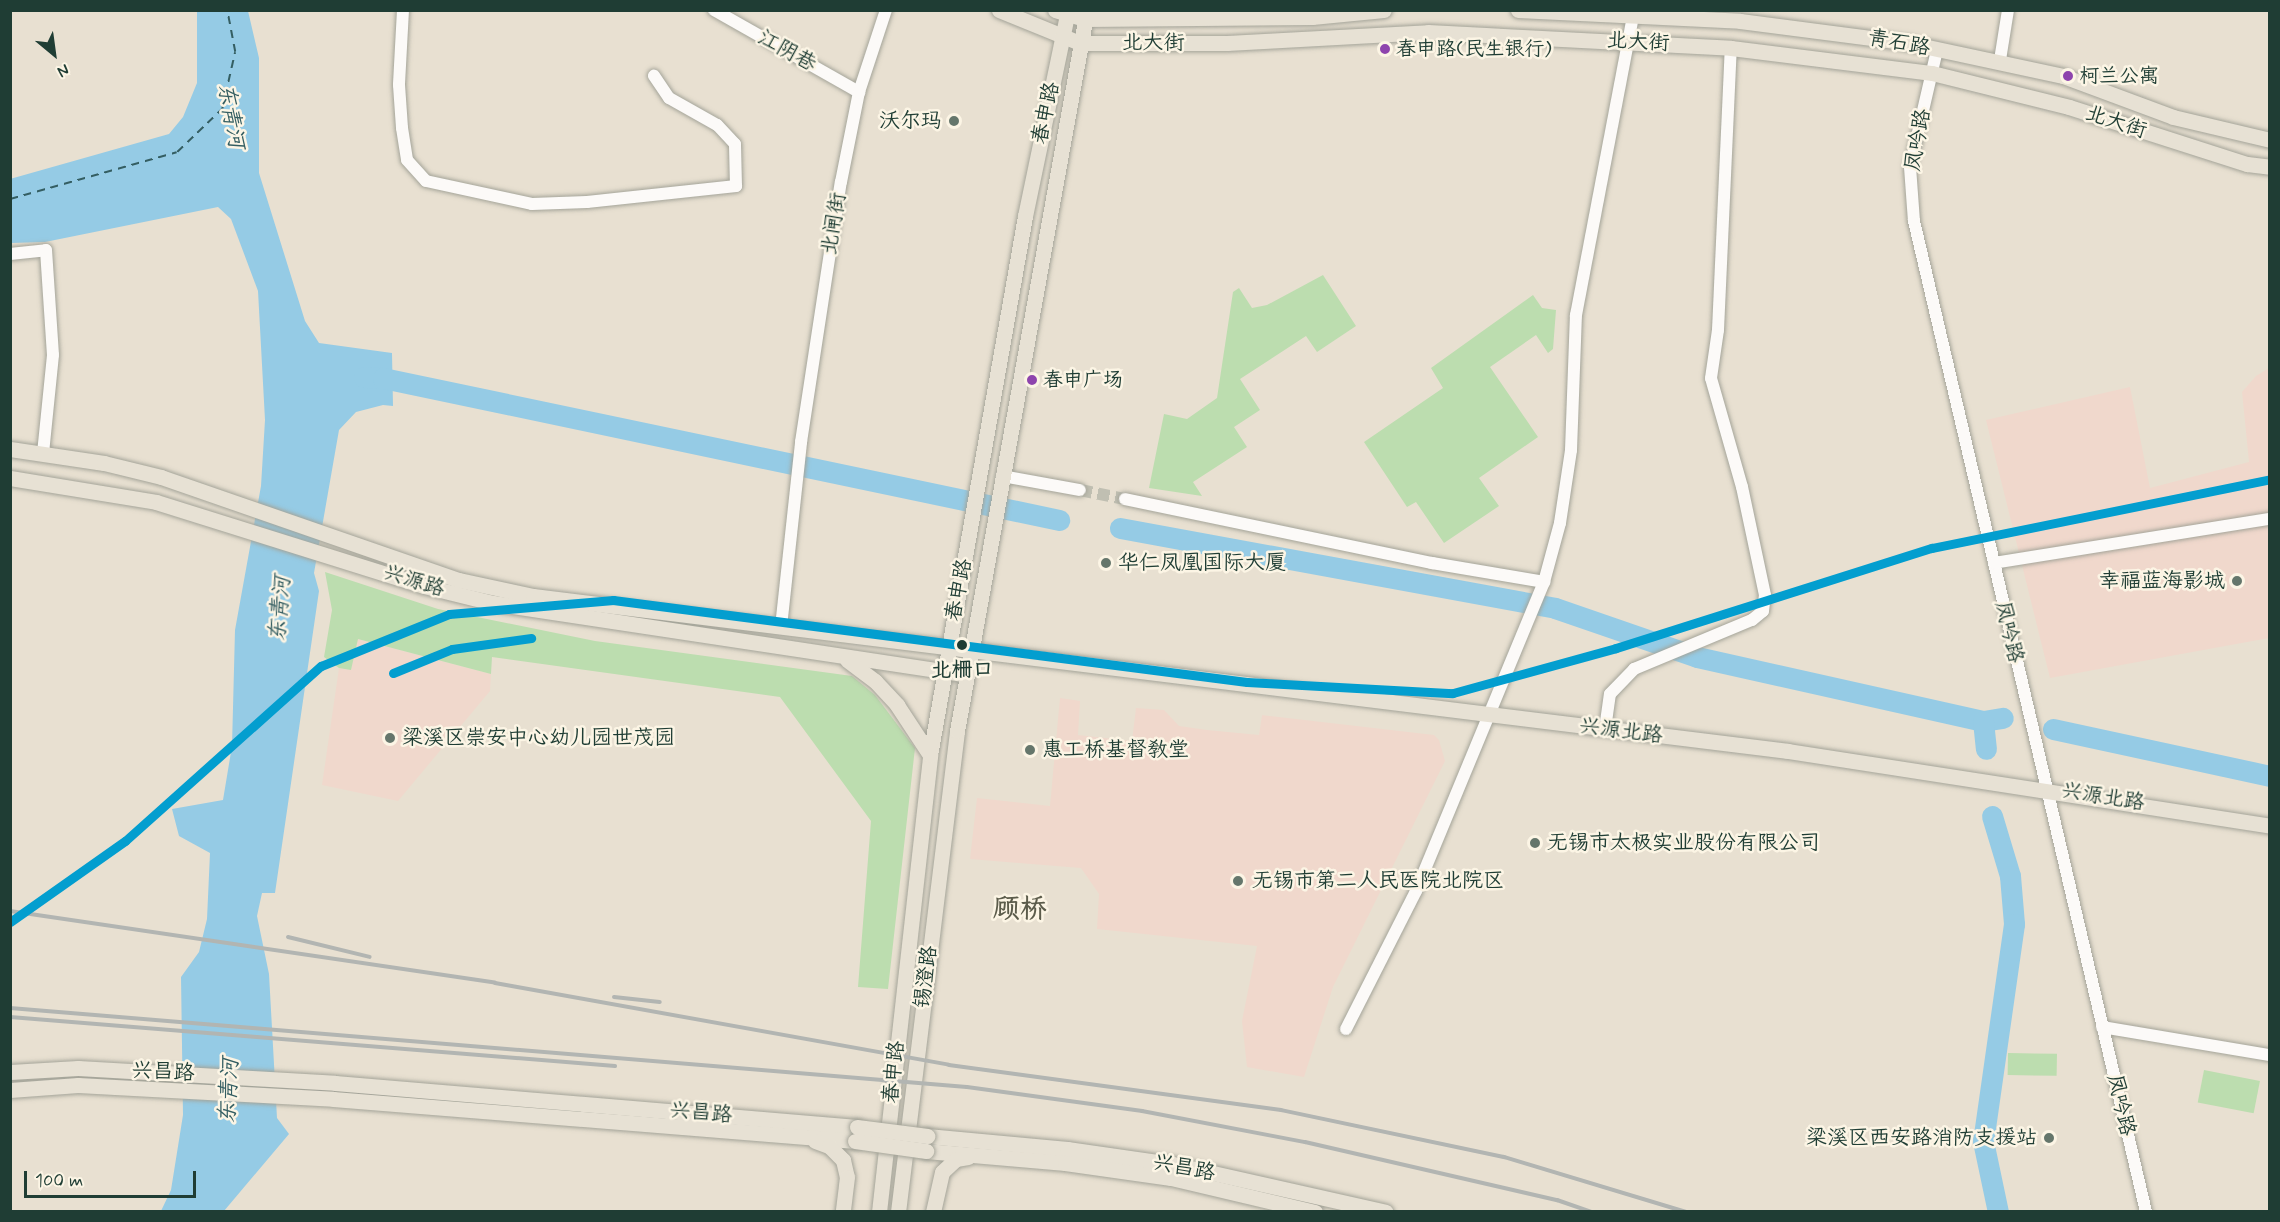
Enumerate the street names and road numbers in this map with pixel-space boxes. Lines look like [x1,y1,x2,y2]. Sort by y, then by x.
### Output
street label: 江阴巷 [753,25,821,77]
street label: 青石路 [1866,25,1932,61]
street label: 北大街 [1606,28,1670,56]
street label: 北大街 [1122,30,1184,56]
street label: 春申路 [1027,80,1065,146]
street label: 北大街 [2082,100,2150,144]
street label: 凤吟路 [1900,107,1936,173]
street label: 北闸街 [817,191,851,257]
street label: 春申路 [941,557,977,623]
street label: 兴源路 [380,560,448,602]
street label: 凤吟路 [1990,598,2028,666]
street label: 兴源北路 [1578,713,1664,749]
street label: 兴源北路 [2060,778,2146,816]
street label: 锡澄路 [910,944,942,1010]
street label: 春申路 [878,1039,910,1105]
street label: 兴昌路 [131,1058,195,1086]
street label: 凤吟路 [2102,1071,2140,1139]
street label: 兴昌路 [669,1098,733,1128]
street label: 兴昌路 [1151,1150,1217,1186]

